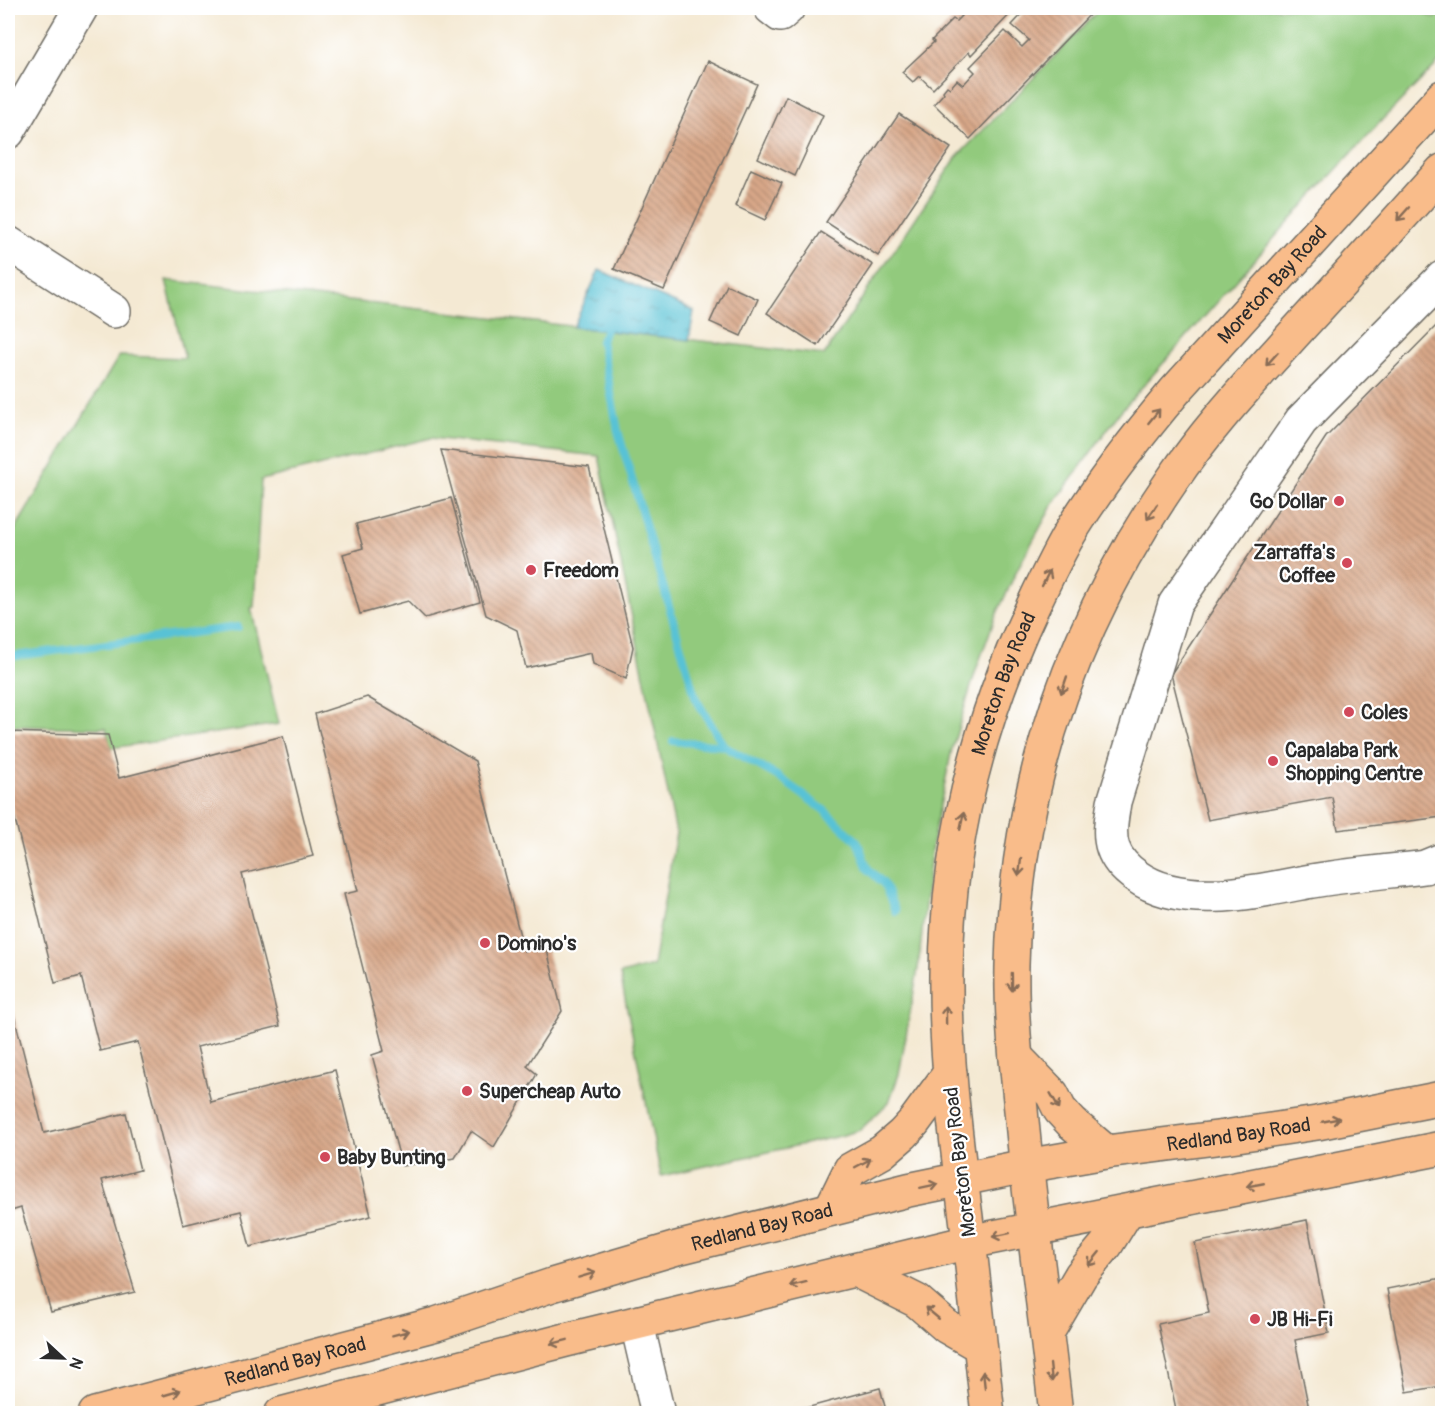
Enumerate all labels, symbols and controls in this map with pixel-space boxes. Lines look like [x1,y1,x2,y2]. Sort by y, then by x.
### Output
one-way arrow [1396,207,1410,222]
street label: Moreton Bay Road [1212,220,1332,349]
one-way arrow [1265,351,1279,366]
one-way arrow [1147,409,1161,424]
place label: Go Dollar [1249,489,1328,514]
marker: Go Dollar [1332,494,1346,508]
one-way arrow [1145,503,1157,520]
place label: Zarraffa's Coffee [1253,540,1336,588]
marker: Zarraffa's Coffee [1340,556,1354,570]
place label: Freedom [543,558,619,583]
marker: Freedom [524,563,538,577]
one-way arrow [1041,569,1053,587]
street label: Moreton Bay Road [965,608,1041,758]
one-way arrow [1058,676,1069,694]
place label: Coles [1361,700,1408,725]
marker: Coles [1342,705,1356,719]
place label: Capalaba Park Shopping Centre [1285,738,1424,786]
marker: Capalaba Park Shopping Centre [1266,754,1280,768]
one-way arrow [957,811,968,831]
one-way arrow [1014,857,1025,877]
place label: Domino's [497,931,576,956]
marker: Domino's [478,936,492,950]
one-way arrow [1007,971,1018,991]
one-way arrow [941,1005,952,1025]
place label: Supercheap Auto [479,1079,621,1104]
marker: Supercheap Auto [460,1084,474,1098]
street label: Moreton Bay Road [938,1086,982,1238]
one-way arrow [1049,1092,1061,1109]
street label: Redland Bay Road [1165,1112,1312,1157]
one-way arrow [1320,1114,1340,1125]
place label: Baby Bunting [337,1145,446,1170]
marker: Baby Bunting [318,1150,332,1164]
one-way arrow [854,1157,872,1168]
one-way arrow [918,1180,938,1191]
one-way arrow [1246,1180,1265,1191]
street label: Redland Bay Road [688,1197,835,1256]
one-way arrow [992,1230,1011,1241]
one-way arrow [1087,1251,1101,1266]
one-way arrow [577,1269,596,1280]
one-way arrow [789,1278,808,1290]
one-way arrow [925,1306,940,1320]
place label: JB Hi-Fi [1267,1307,1333,1332]
marker: JB Hi-Fi [1248,1312,1262,1326]
one-way arrow [391,1326,410,1338]
north arrow [33,1328,93,1388]
street label: Redland Bay Road [222,1331,369,1392]
one-way arrow [550,1336,569,1348]
text: N [65,1354,87,1372]
one-way arrow [1046,1363,1057,1382]
one-way arrow [978,1370,989,1390]
one-way arrow [162,1387,181,1398]

